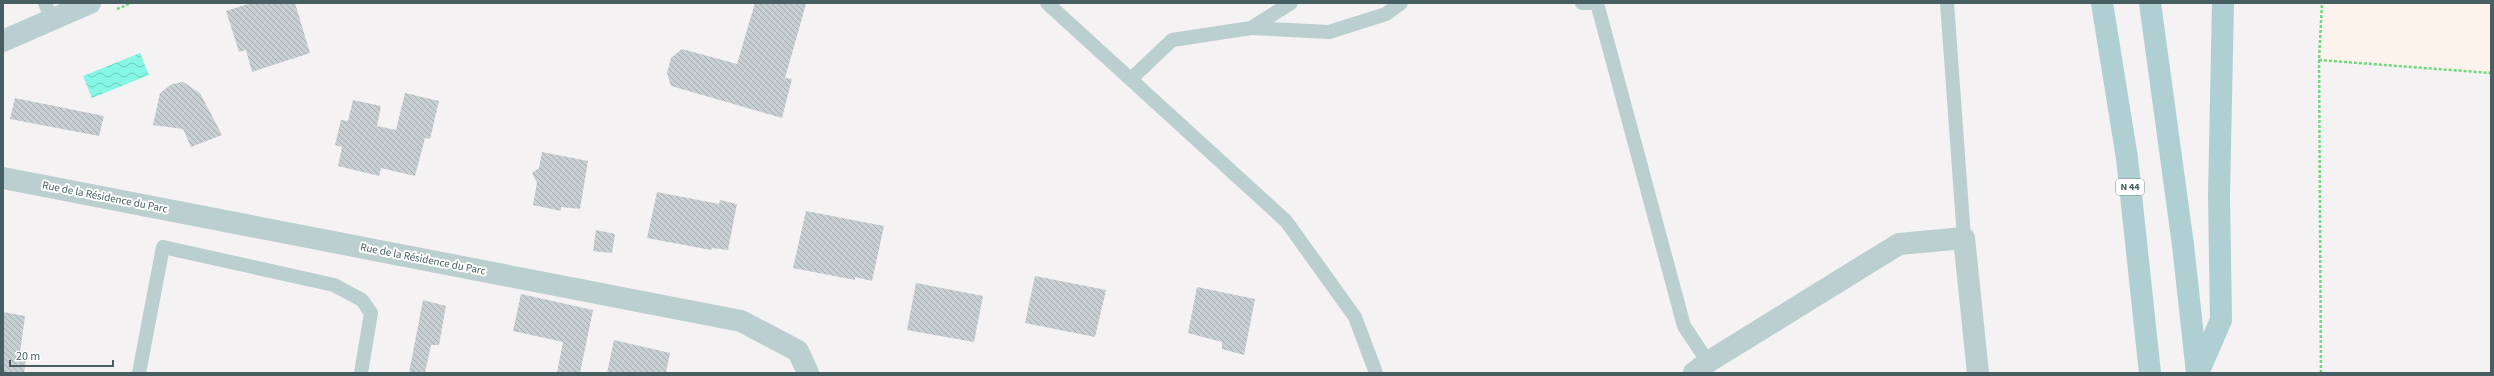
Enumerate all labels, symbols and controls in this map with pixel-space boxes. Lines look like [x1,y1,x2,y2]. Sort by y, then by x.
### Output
street label: Rue de la Résidence du Parc [41,177,169,217]
road number: N 44 [2116,179,2144,195]
street label: Rue de la Résidence du Parc [359,239,487,279]
scale bar [10,342,113,368]
text: 20 m [16,348,40,365]

